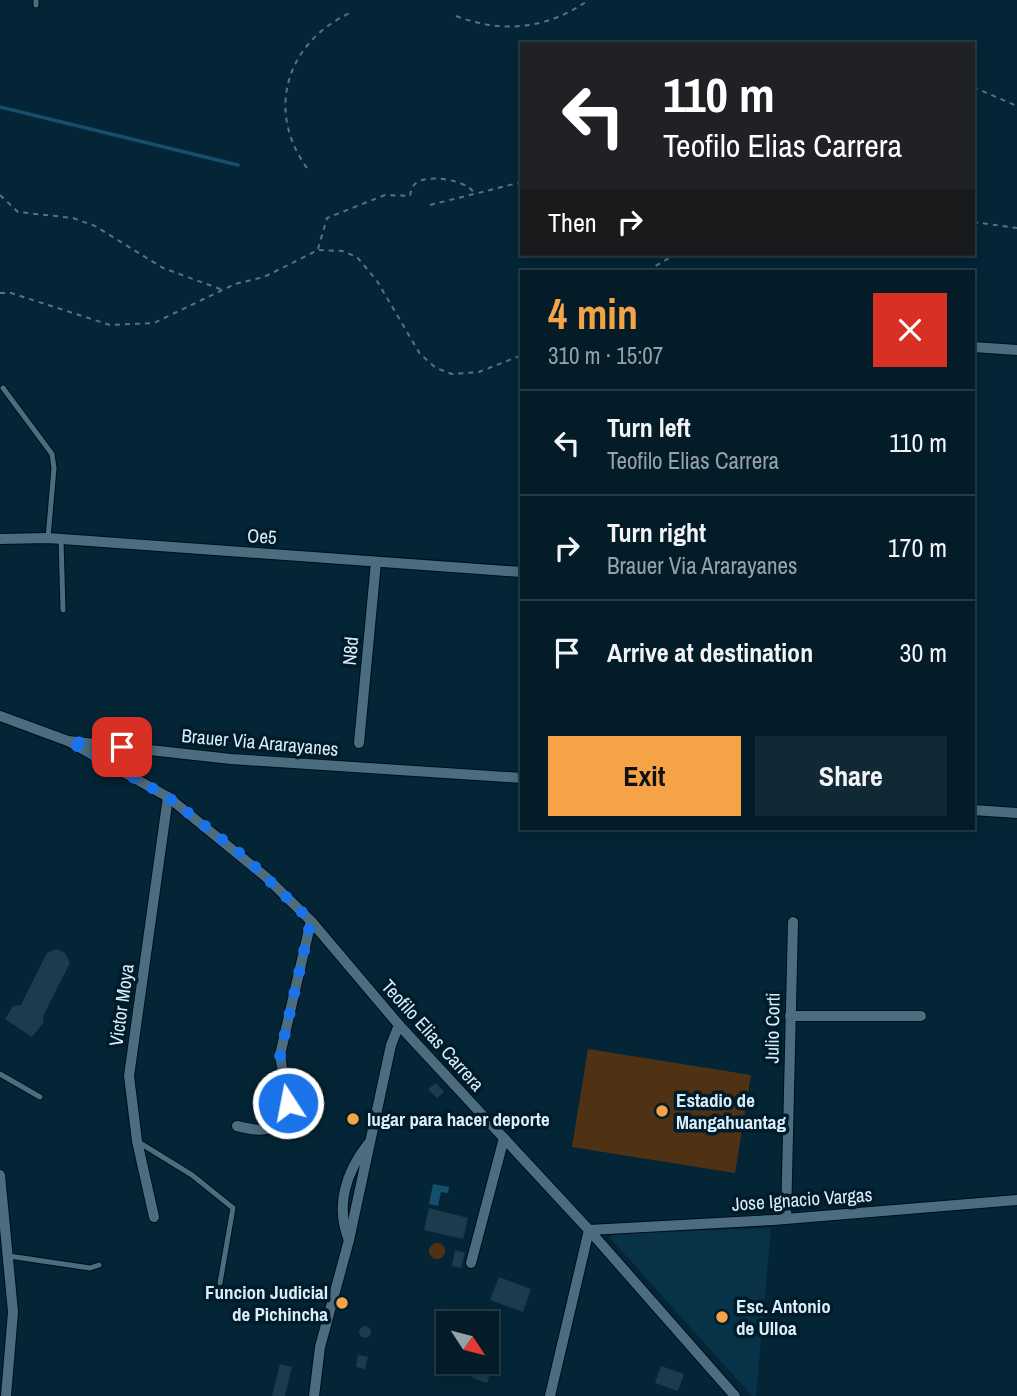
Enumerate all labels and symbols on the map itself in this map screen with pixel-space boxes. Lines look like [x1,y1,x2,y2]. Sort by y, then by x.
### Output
street label: Oe5 [246,522,278,550]
street label: N8d [336,636,364,666]
pin [92,717,152,777]
street label: Brauer Via Ararayanes [180,722,340,762]
street label: Victor Moya [102,962,140,1048]
street label: Teofilo Elias Carrera [376,974,490,1097]
street label: Julio Corti [758,992,786,1064]
position arrow [251,1066,325,1140]
place label: Estadio de Mangahuantag [676,1087,786,1135]
marker: Estadio de Mangahuantag [654,1103,670,1119]
place label: lugar para hacer deporte [367,1106,550,1132]
marker: lugar para hacer deporte [345,1111,361,1127]
street label: Jose Ignacio Vargas [731,1181,873,1217]
place label: Funcion Judicial de Pichincha [205,1279,328,1327]
place label: Esc. Antonio de Ulloa [736,1293,831,1341]
marker: Funcion Judicial de Pichincha [334,1295,350,1311]
marker: Esc. Antonio de Ulloa [714,1309,730,1325]
north arrow [436,1311,499,1374]

